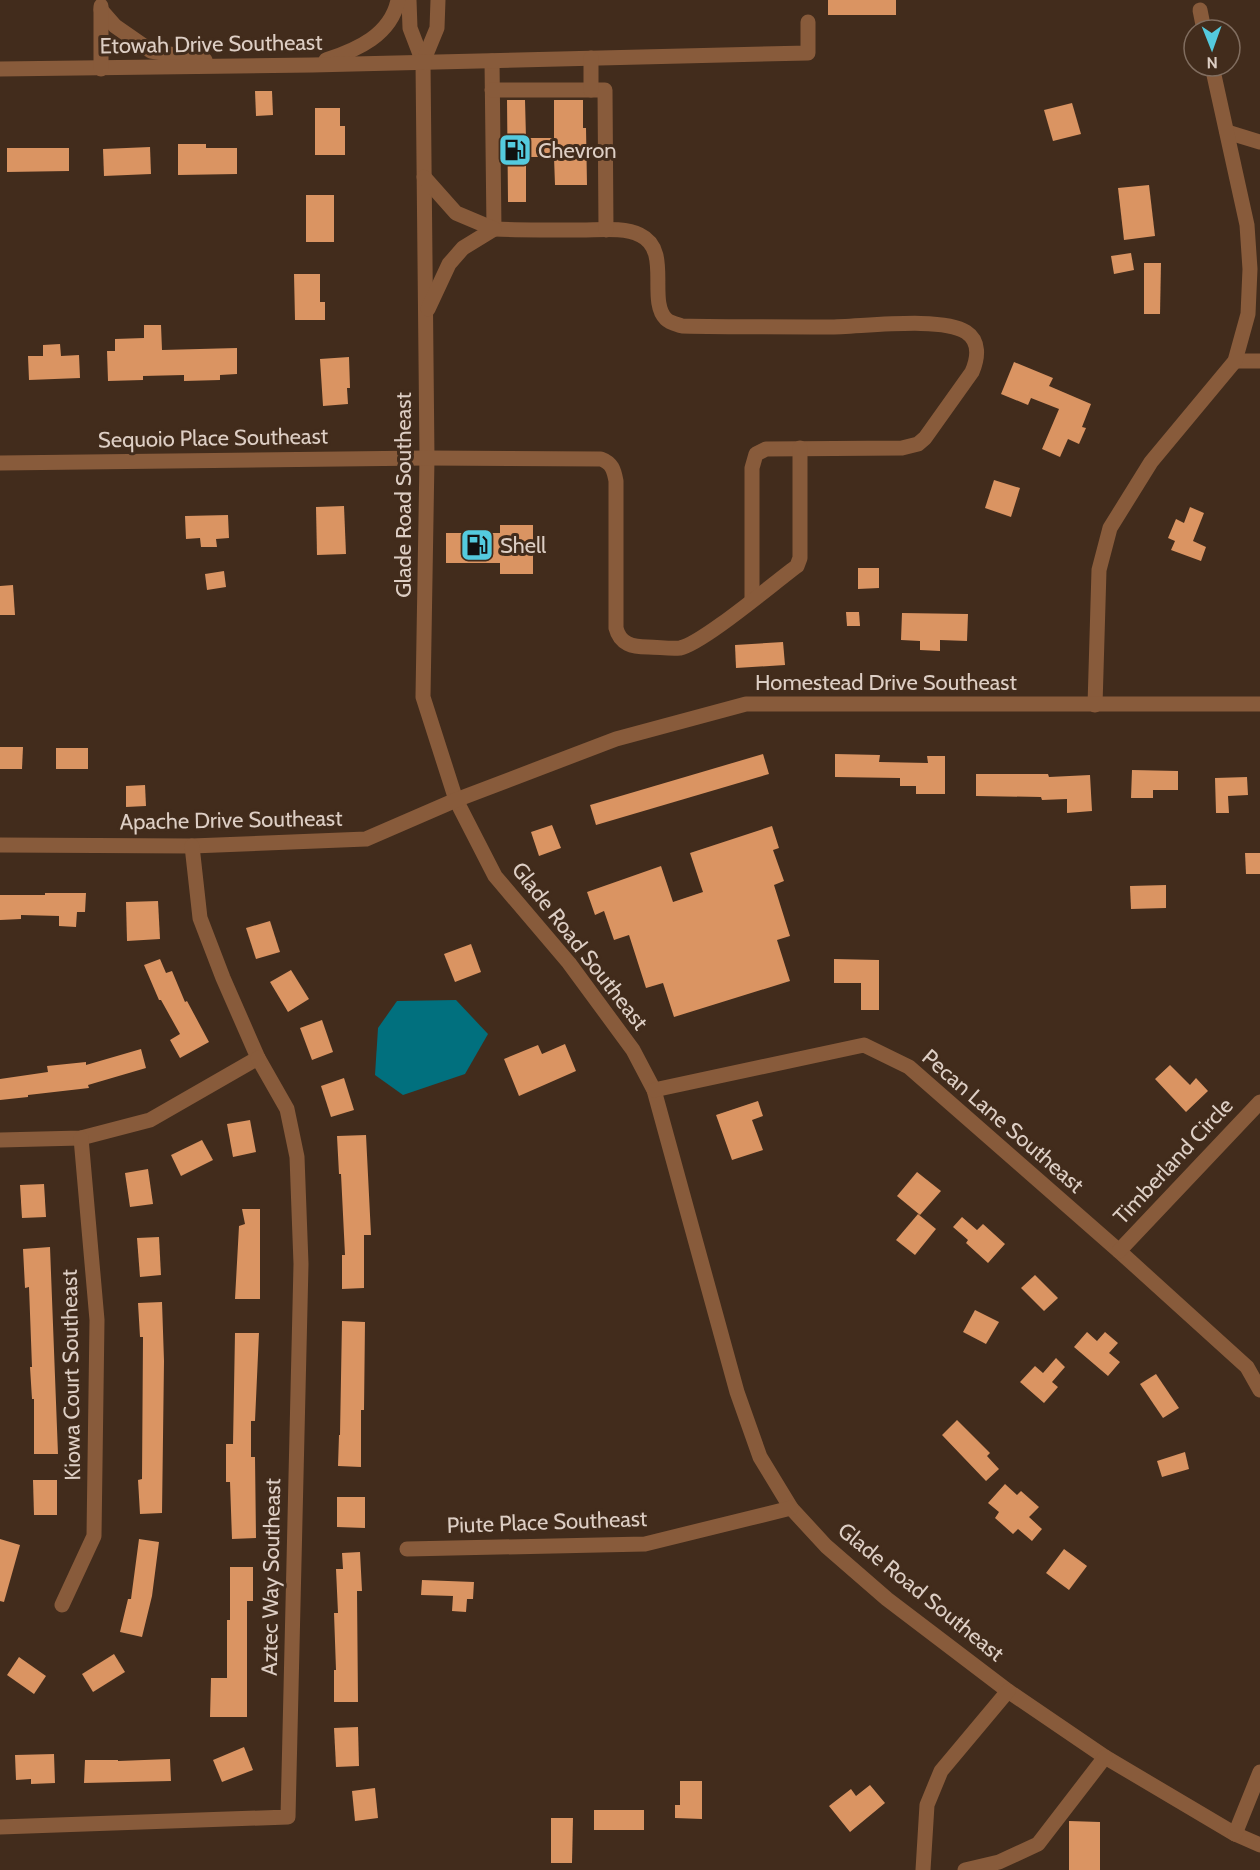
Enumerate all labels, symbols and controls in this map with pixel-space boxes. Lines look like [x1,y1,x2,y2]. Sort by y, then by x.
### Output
north arrow [1182,18,1242,78]
street label: Etowah Drive Southeast [99,29,323,59]
text: N [1206,53,1218,72]
fuel station icon: Chevron [497,132,533,168]
place label: Chevron [538,137,617,164]
street label: Glade Road Southeast [390,392,417,598]
street label: Sequoio Place Southeast [98,422,329,454]
fuel station icon: Shell [459,527,495,563]
place label: Shell [500,532,547,559]
street label: Homestead Drive Southeast [755,669,1017,696]
street label: Apache Drive Southeast [119,805,343,835]
street label: Glade Road Southeast [506,857,654,1036]
street label: Pecan Lane Southeast [917,1043,1090,1199]
street label: Timberland Circle [1108,1092,1238,1230]
street label: Kiowa Court Southeast [56,1269,86,1481]
street label: Aztec Way Southeast [256,1477,286,1676]
street label: Piute Place Southeast [446,1505,648,1539]
street label: Glade Road Southeast [833,1517,1010,1668]

